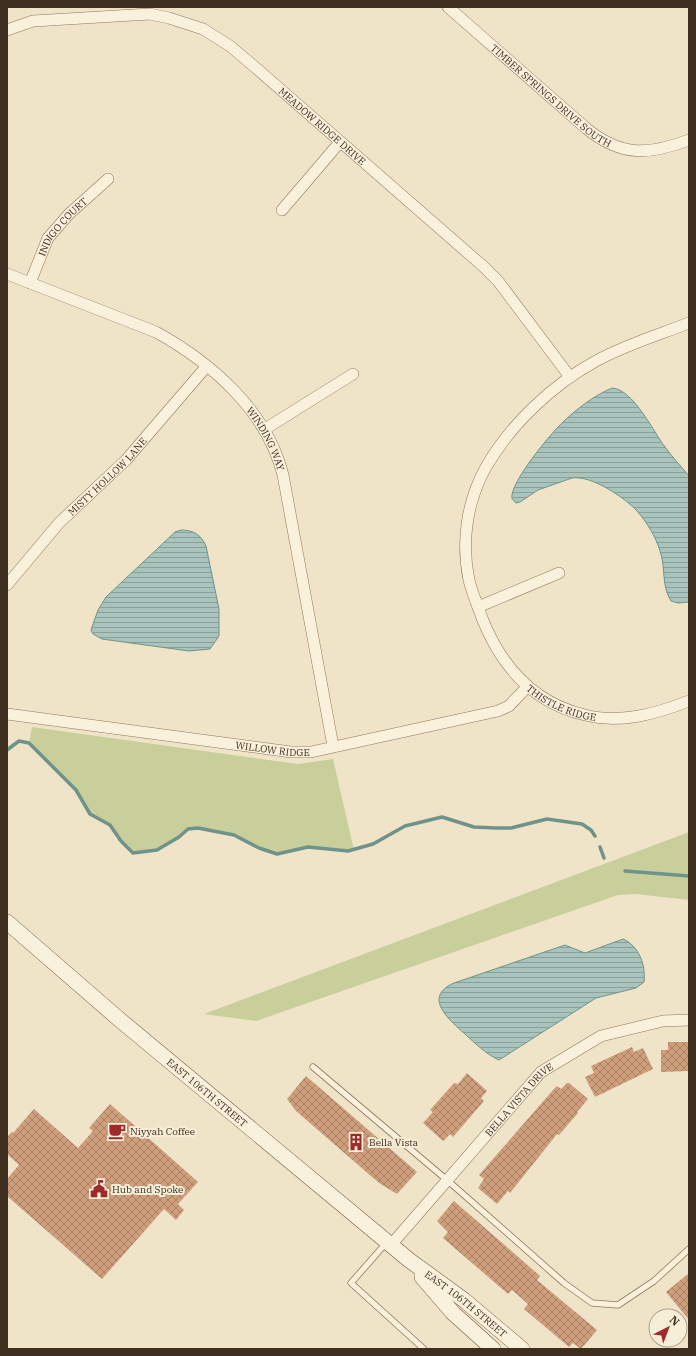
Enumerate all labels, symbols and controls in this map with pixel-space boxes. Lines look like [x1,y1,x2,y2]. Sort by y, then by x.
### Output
street label: TIMBER SPRINGS DRIVE SOUTH [488,41,614,150]
street label: MEADOW RIDGE DRIVE [276,85,369,168]
street label: INDIGO COURT [35,195,90,258]
street label: WINDING WAY [243,404,288,473]
street label: MISTY HOLLOW LANE [65,435,150,519]
street label: THISTLE RIDGE [523,682,597,724]
street label: WILLOW RIDGE [235,739,310,759]
street label: EAST 106TH STREET [164,1056,250,1130]
street label: BELLA VISTA DRIVE [482,1060,556,1139]
cafe icon: Niyyah Coffee [107,1121,127,1141]
place label: Niyyah Coffee [130,1125,195,1138]
building icon: Bella Vista [346,1132,366,1152]
place label: Bella Vista [369,1136,419,1149]
public building icon: Hub and Spoke [89,1179,109,1199]
place label: Hub and Spoke [112,1183,183,1196]
street label: EAST 106TH STREET [422,1268,510,1341]
north arrow [648,1308,688,1348]
text: N [667,1312,683,1329]

